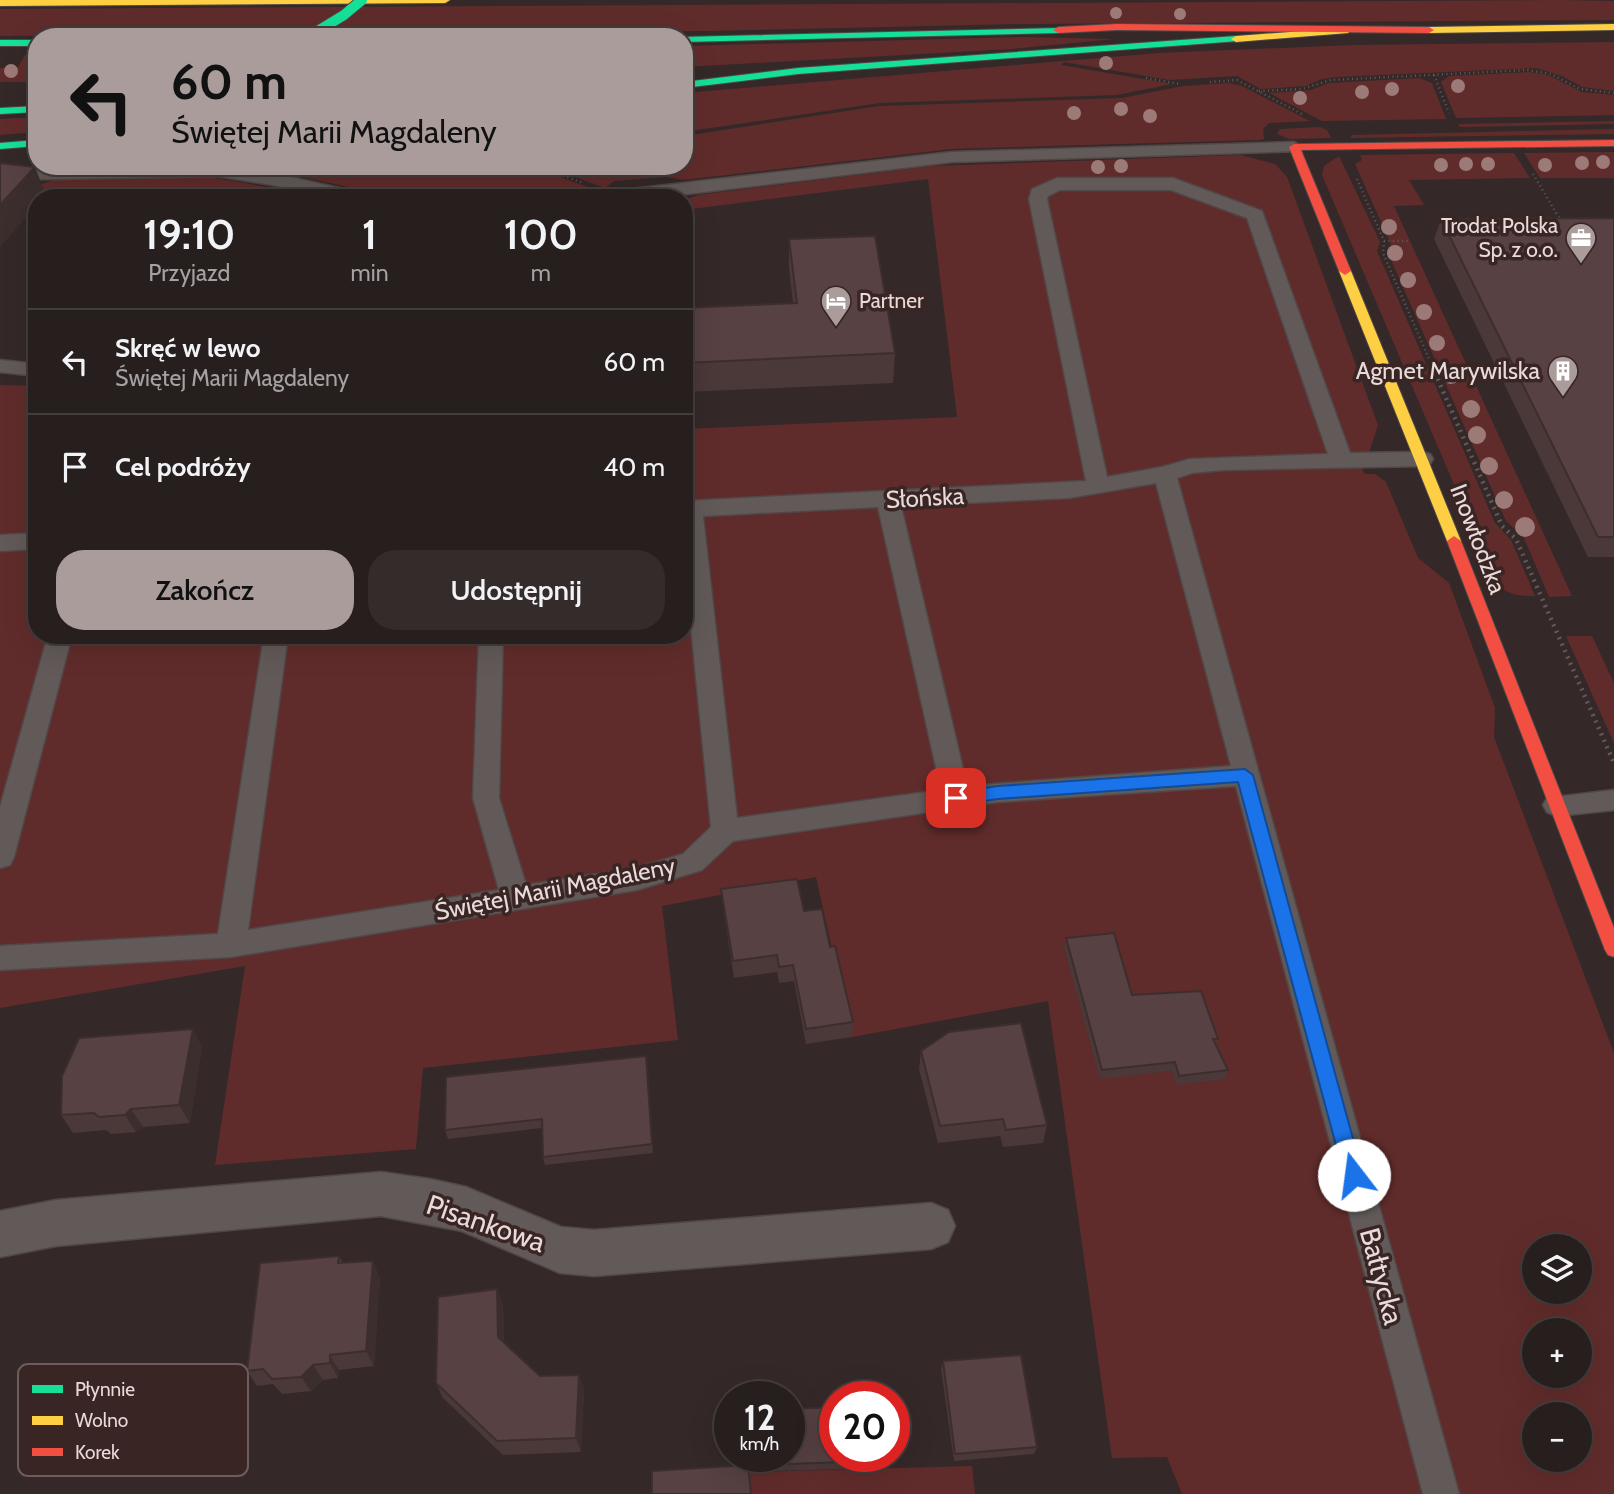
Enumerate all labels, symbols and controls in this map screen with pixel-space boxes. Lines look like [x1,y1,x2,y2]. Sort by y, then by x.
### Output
text: 60 m [171,52,287,111]
icon: left [56,56,147,147]
text: Świętej Marii Magdaleny [171,112,497,151]
text: 19:10 [143,208,235,260]
text: 1 [362,208,377,260]
text: 100 [504,208,578,260]
place label: Trodat Polska Sp. z o.o. [1441,213,1558,262]
office icon: Trodat Polska Sp. z o.o. [1564,221,1598,265]
text: Przyjazd [148,259,230,287]
text: min [351,259,389,287]
text: m [531,259,551,287]
hotel icon: Partner [819,284,853,328]
place label: Partner [859,288,924,313]
text: Skręć w lewo [115,332,261,364]
icon: left [56,343,94,381]
text: 60 m [603,346,665,378]
building icon: Agmet Marywilska [1546,354,1580,398]
place label: Agmet Marywilska [1356,356,1540,385]
text: Świętej Marii Magdaleny [115,364,349,392]
icon: arrive [56,448,94,486]
text: Cel podróży [115,451,251,483]
text: 40 m [603,451,665,483]
street label: Inowłodzka [1444,480,1513,598]
street label: Słońska [885,481,965,514]
button: Zakończ [56,550,354,630]
button: Udostępnij [368,550,665,630]
pin [926,768,986,828]
icon: arrive [937,779,975,817]
street label: Świętej Marii Magdaleny [432,851,678,926]
position arrow [1317,1138,1391,1212]
street label: Pisankowa [422,1187,550,1259]
street label: Bałtycka [1353,1224,1411,1329]
map controls [1522,1234,1592,1472]
button: layers [1522,1234,1592,1304]
button: + [1522,1318,1592,1388]
legend [18,1364,248,1476]
text: Płynnie [75,1378,135,1401]
speed limit sign: 20 [819,1381,910,1472]
text: 12 [744,1396,775,1439]
button: − [1522,1402,1592,1472]
text: Wolno [75,1409,128,1432]
text: km/h [740,1433,779,1455]
text: Korek [75,1441,120,1464]

